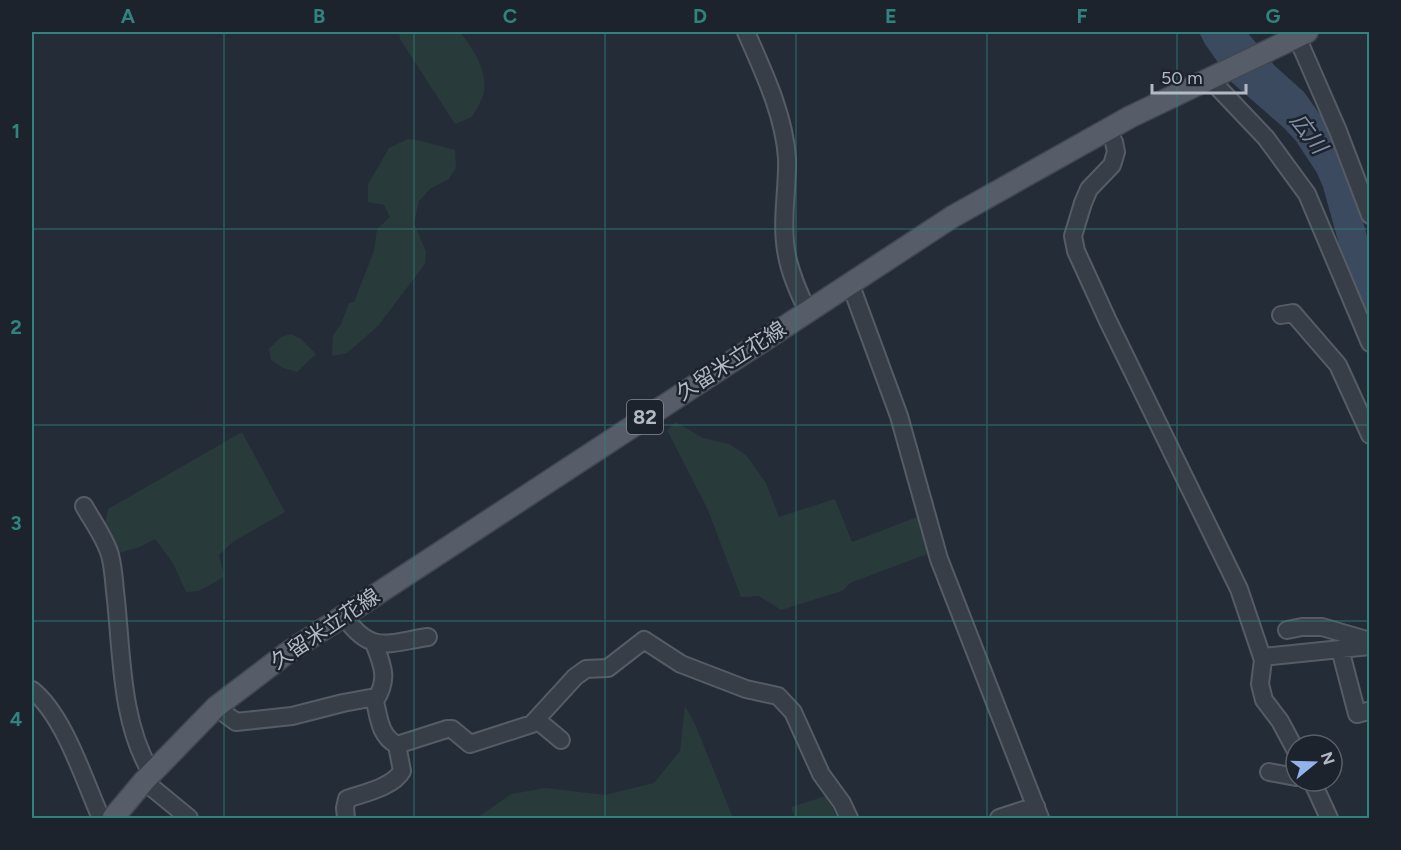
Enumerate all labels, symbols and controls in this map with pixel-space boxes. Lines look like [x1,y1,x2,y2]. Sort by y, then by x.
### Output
text: A [121,4,136,28]
text: B [313,4,325,28]
text: C [503,4,517,28]
text: D [693,4,707,28]
text: E [885,4,897,28]
text: F [1076,4,1088,28]
text: G [1266,4,1281,28]
scale bar [1152,57,1246,95]
text: 50 m [1161,67,1203,89]
water label: 広川 [1285,108,1334,161]
text: 1 [12,119,20,143]
text: 2 [10,315,22,339]
street label: 久留米立花線 [671,316,790,405]
road number: 82 [627,400,663,434]
text: 3 [10,511,22,535]
street label: 久留米立花線 [266,583,384,674]
text: 4 [10,707,23,731]
north arrow [1284,733,1344,793]
text: N [1317,749,1339,767]

